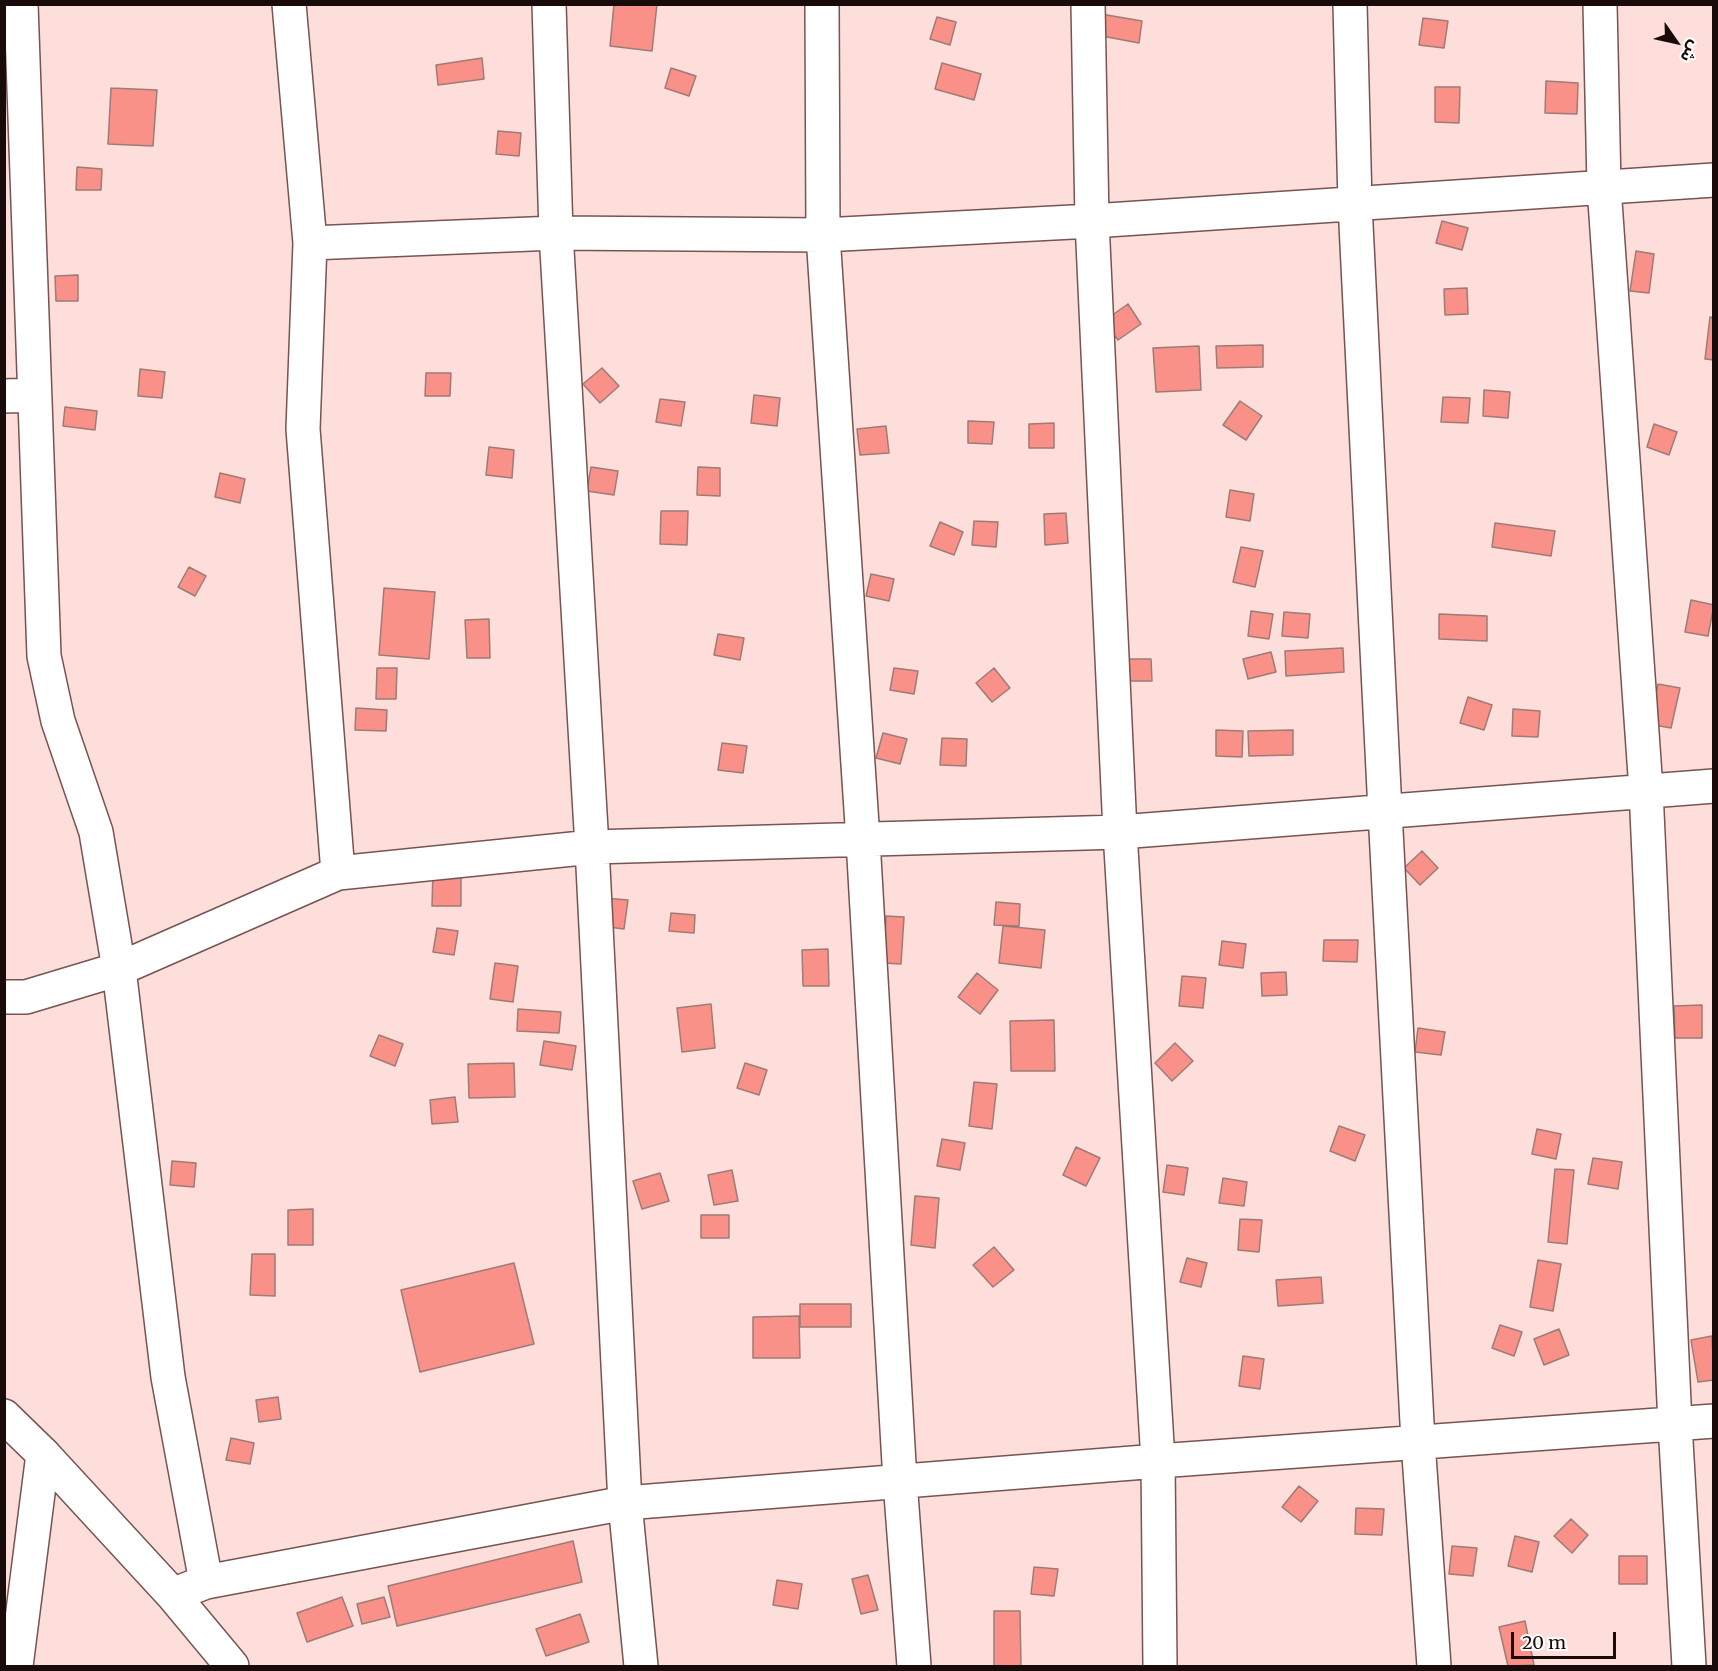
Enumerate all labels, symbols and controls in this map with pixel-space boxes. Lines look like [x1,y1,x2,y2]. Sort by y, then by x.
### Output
north arrow [1646,12,1706,72]
text: ش [1677,37,1705,67]
scale bar [1514,1620,1619,1658]
text: 20 m [1522,1631,1566,1654]

